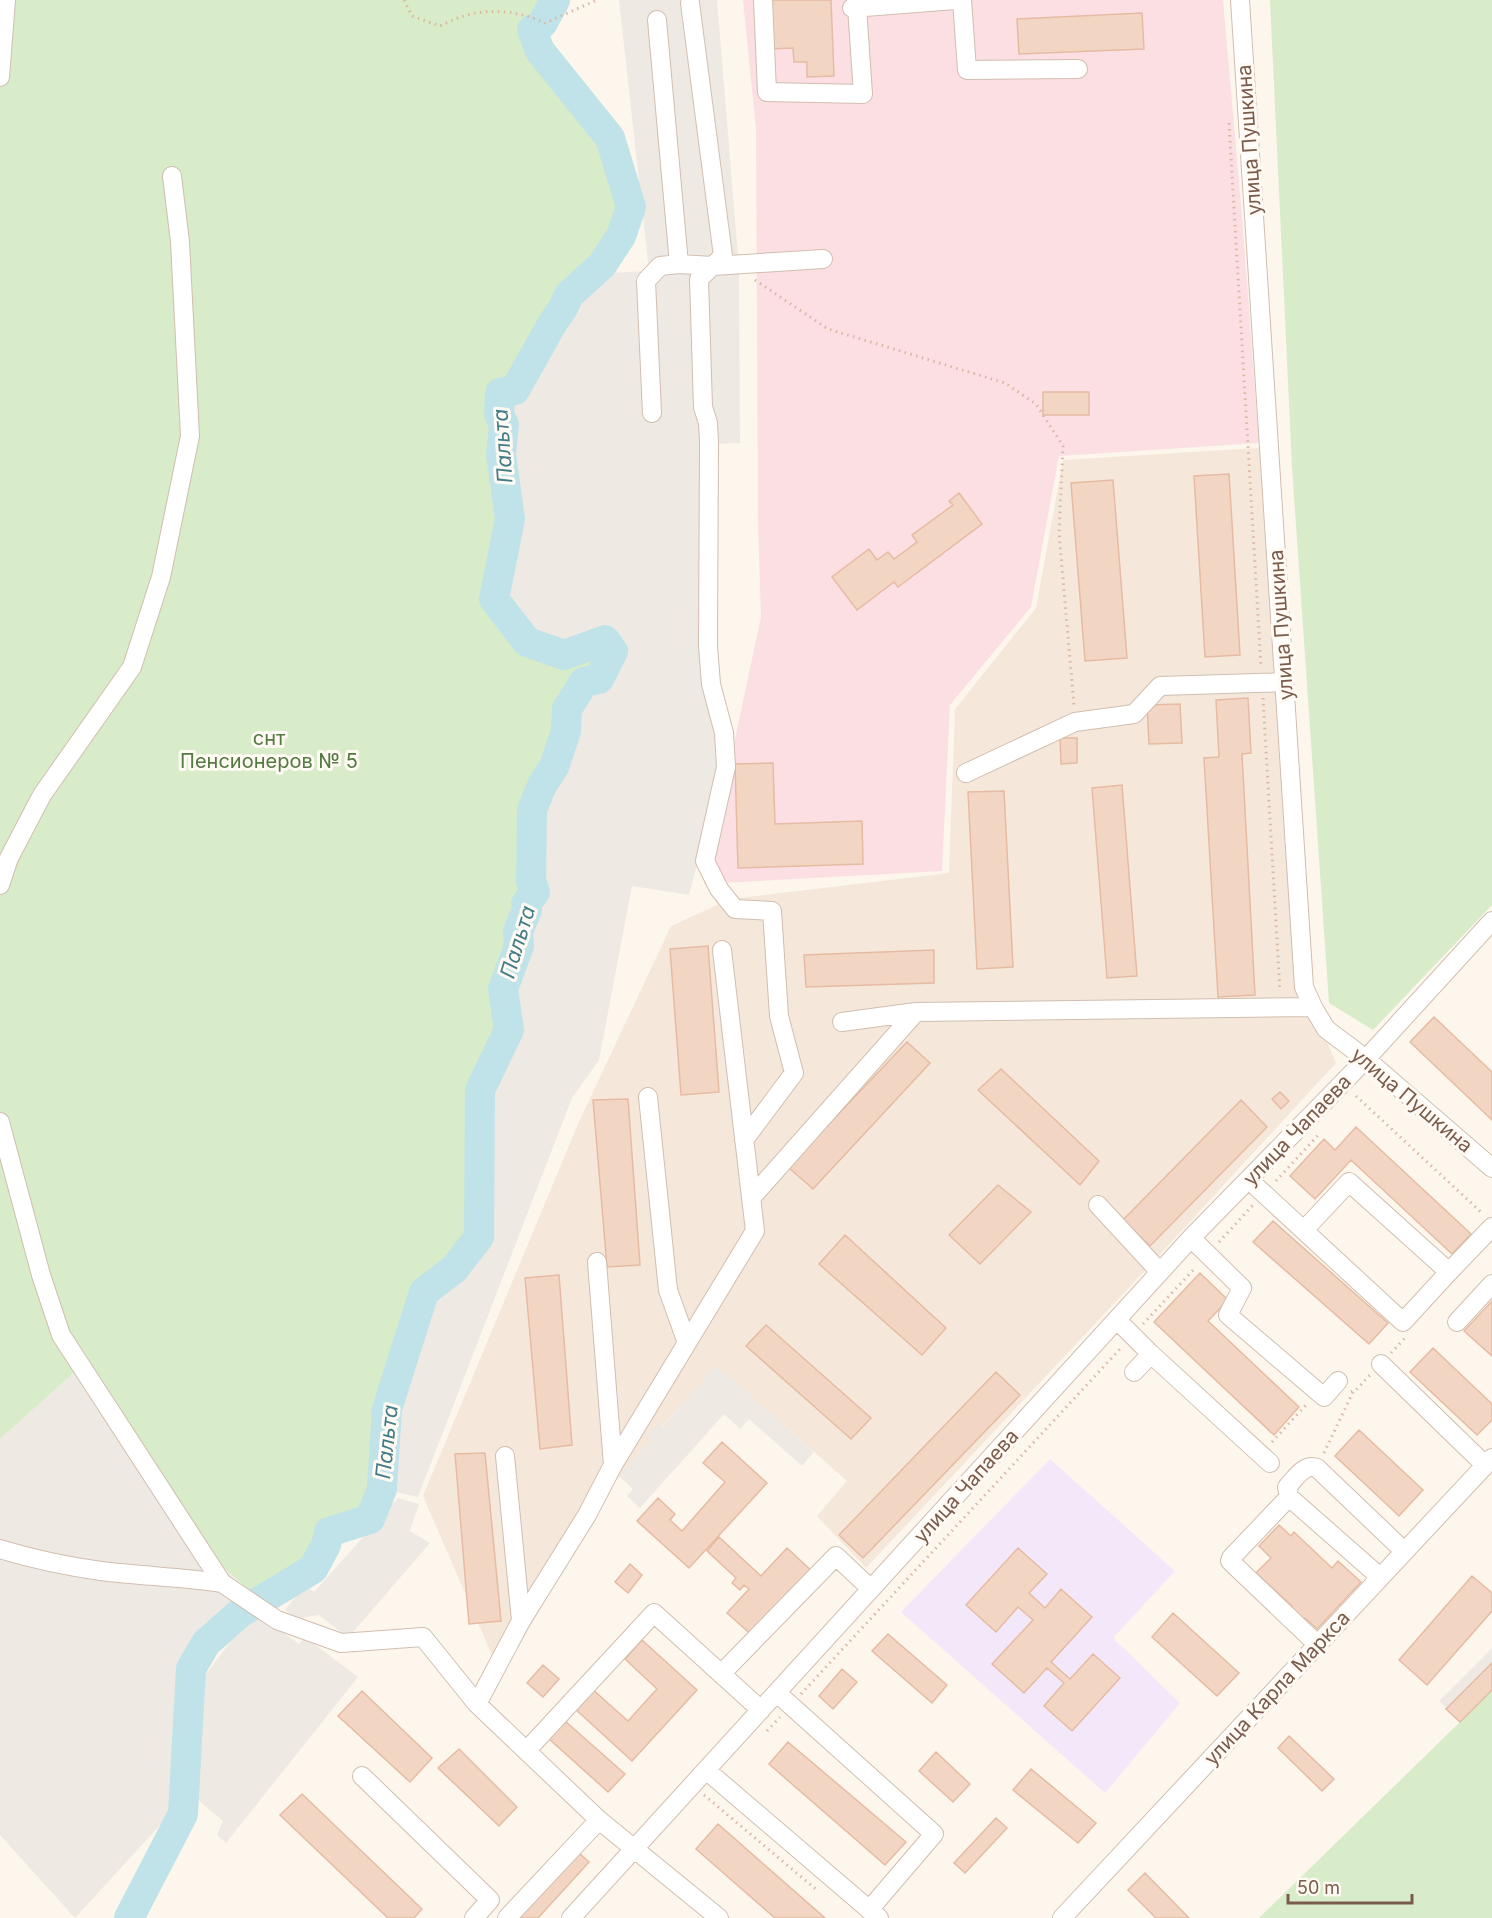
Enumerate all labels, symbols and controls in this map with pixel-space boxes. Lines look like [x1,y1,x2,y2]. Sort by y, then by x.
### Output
street label: улица Пушкина [1232,64,1266,216]
water label: Пальта [487,408,518,484]
street label: улица Пушкина [1264,549,1298,701]
park label: снт Пенсионеров № 5 [180,726,358,773]
water label: Пальта [495,902,540,981]
street label: улица Пушкина [1347,1042,1477,1158]
street label: улица Чапаева [1238,1070,1356,1190]
water label: Пальта [370,1403,403,1480]
street label: улица Чапаева [909,1424,1023,1548]
street label: улица Карла Маркса [1199,1606,1355,1770]
scale bar [1288,1867,1412,1905]
text: 50 m [1297,1877,1340,1898]

